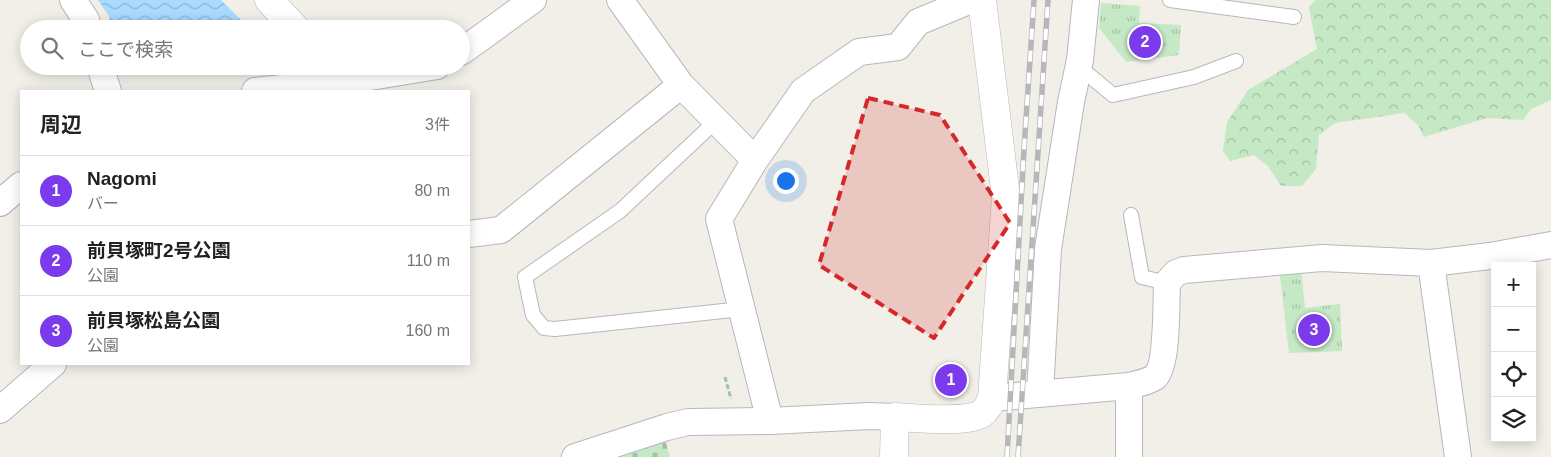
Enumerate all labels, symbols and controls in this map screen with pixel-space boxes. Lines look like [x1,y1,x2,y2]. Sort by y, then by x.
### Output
search box [20,20,470,75]
pin: 2 [1129,23,1161,61]
icon: search [38,34,66,62]
text: ここで検索 [78,39,173,60]
text: 周辺 [40,113,82,136]
text: 3件 [425,116,450,133]
text: Nagomi [87,168,157,189]
your location [773,168,799,194]
text: 1 [52,182,60,199]
text: 80 m [414,182,450,199]
text: バー [87,195,119,212]
text: 前貝塚町2号公園 [87,240,231,261]
text: 2 [52,252,60,269]
text: 110 m [407,252,450,269]
map controls [1491,262,1536,442]
button: + [1491,262,1536,307]
text: 公園 [87,267,119,284]
button: − [1491,307,1536,352]
text: 前貝塚松島公園 [87,310,220,331]
pin: 3 [1298,311,1330,349]
text: 3 [52,322,60,339]
text: 160 m [406,322,450,339]
text: 公園 [87,337,119,354]
button: locate [1491,352,1536,397]
pin: 1 [935,361,967,399]
button: layers [1491,397,1536,442]

